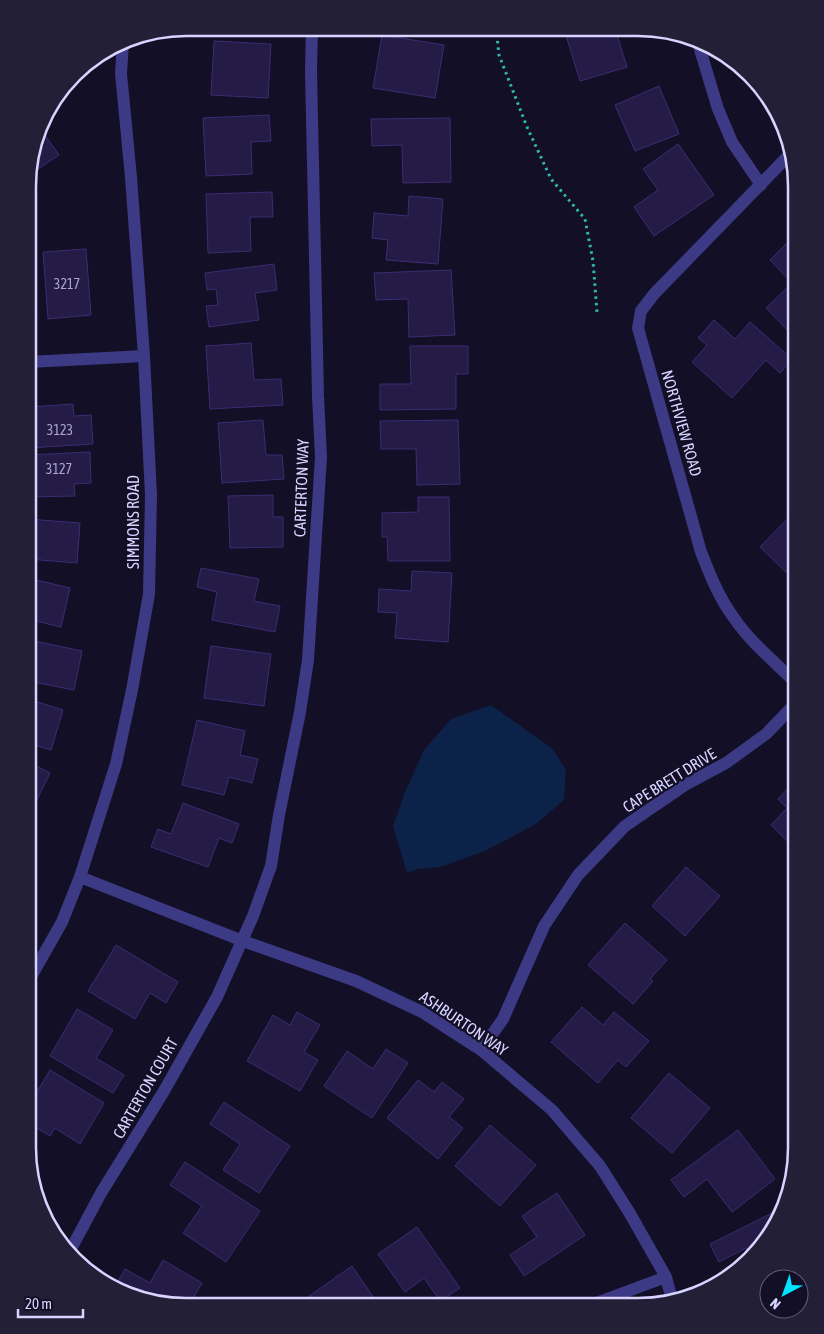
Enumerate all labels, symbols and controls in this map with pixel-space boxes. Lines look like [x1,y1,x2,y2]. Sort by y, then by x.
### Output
house number: 3217 [54,276,80,292]
street label: NORTHVIEW ROAD [658,368,706,478]
house number: 3123 [47,422,73,438]
street label: CARTERTON WAY [290,438,312,537]
house number: 3127 [46,461,72,477]
street label: SIMMONS ROAD [124,475,142,569]
street label: CAPE BRETT DRIVE [619,744,719,816]
street label: ASHBURTON WAY [417,987,512,1059]
street label: CARTERTON COURT [109,1034,181,1142]
north arrow [759,1269,809,1319]
scale bar [18,1286,82,1318]
text: 20 m [25,1295,52,1312]
text: N [767,1295,784,1313]

